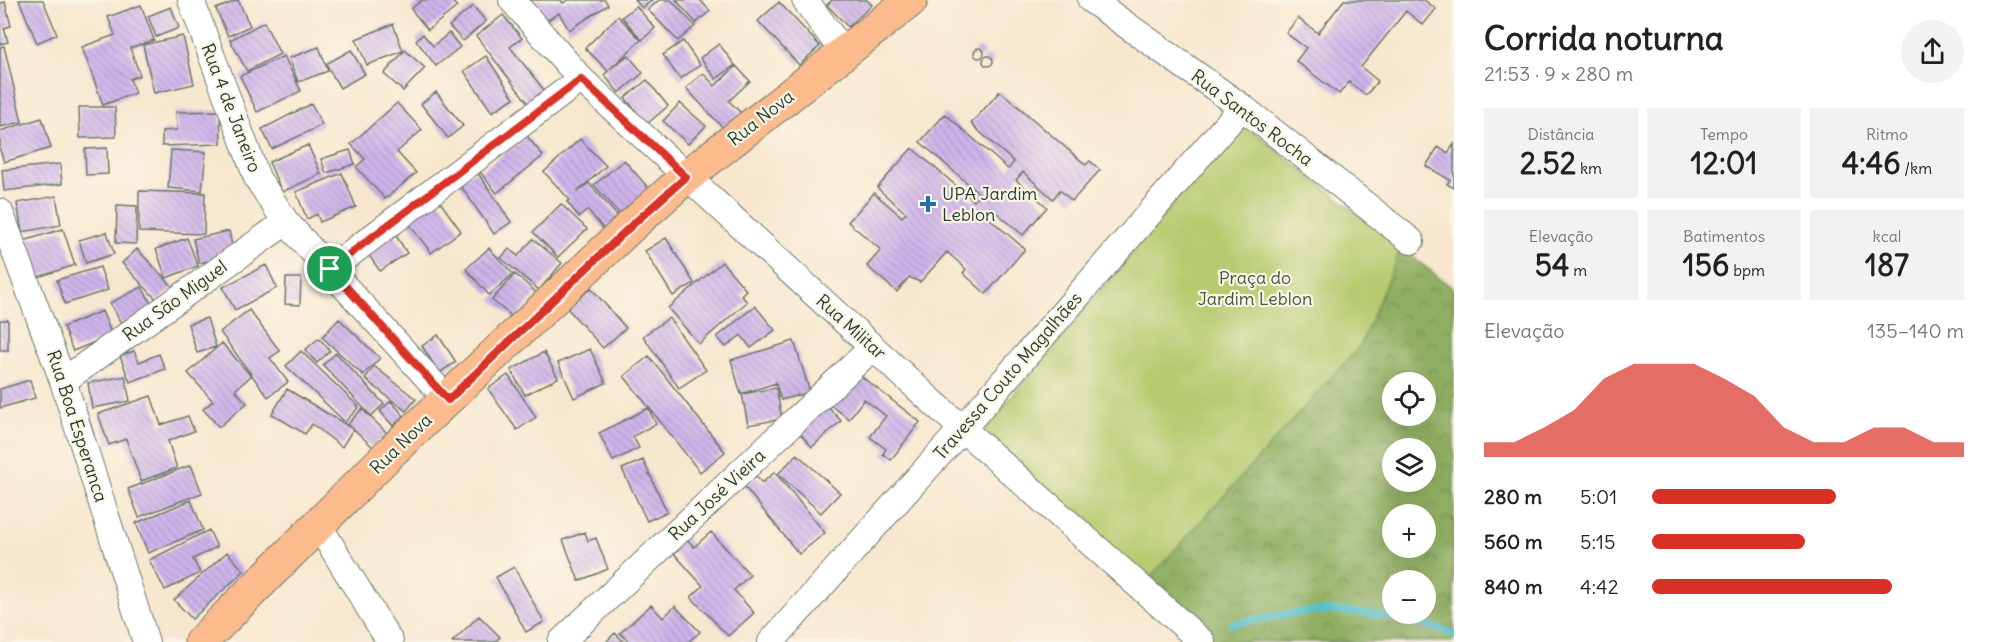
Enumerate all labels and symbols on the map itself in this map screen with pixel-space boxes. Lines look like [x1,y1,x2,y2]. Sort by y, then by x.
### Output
street label: Rua 4 de Janeiro [196,40,267,176]
street label: Rua Santos Rocha [1187,64,1318,171]
street label: Rua Nova [723,85,798,151]
place label: UPA Jardim Leblon [942,182,1038,226]
marker: UPA Jardim Leblon [919,195,937,213]
pin [304,243,355,294]
street label: Rua São Miguel [118,255,232,346]
park label: Praça do Jardim Leblon [1198,266,1312,310]
street label: Travessa Couto Magalhães [928,287,1087,464]
street label: Rua Militar [811,289,892,365]
street label: Rua Boa Esperanca [42,347,113,505]
street label: Rua Nova [365,408,437,479]
street label: Rua José Vieira [663,444,770,545]

